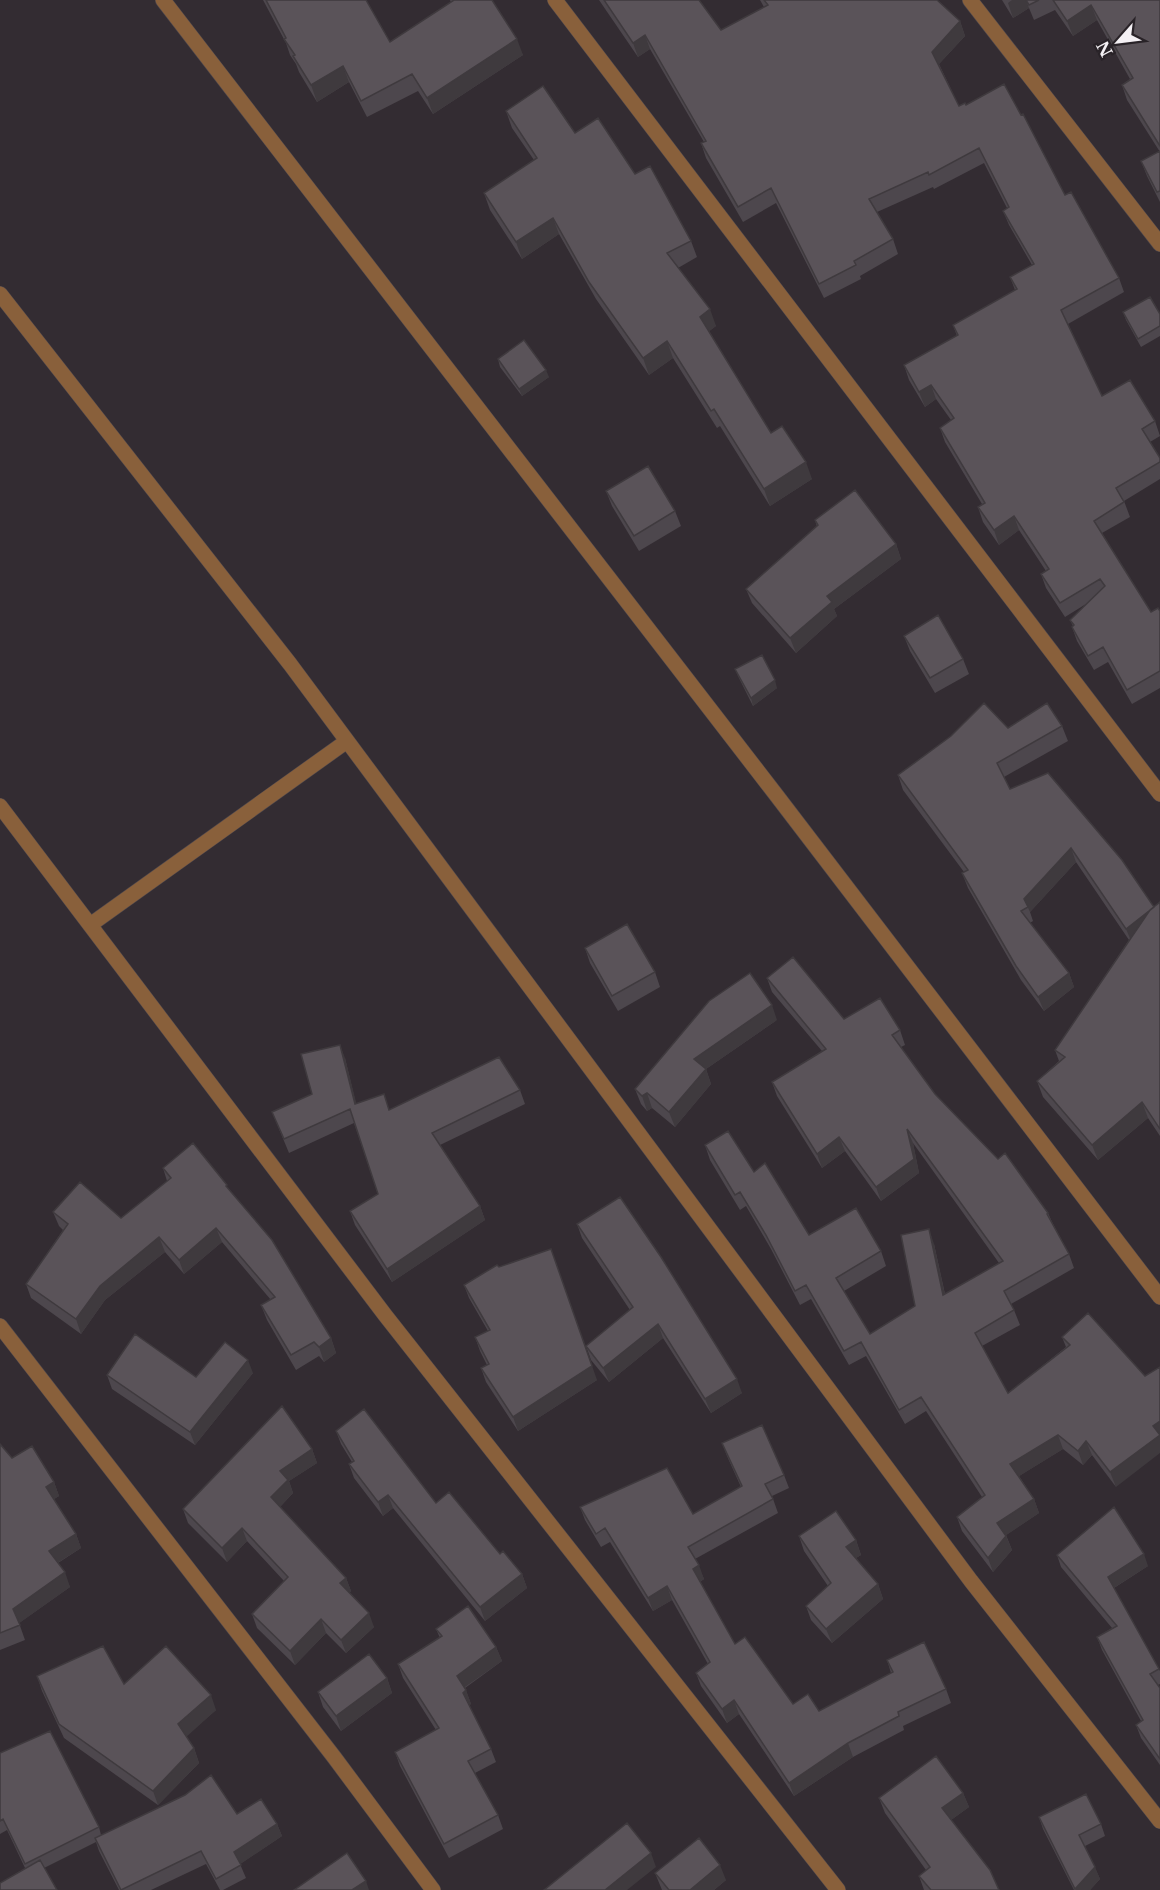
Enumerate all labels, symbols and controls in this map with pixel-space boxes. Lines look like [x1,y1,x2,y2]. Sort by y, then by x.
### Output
north arrow [1088,12,1148,72]
text: N [1092,38,1117,60]

